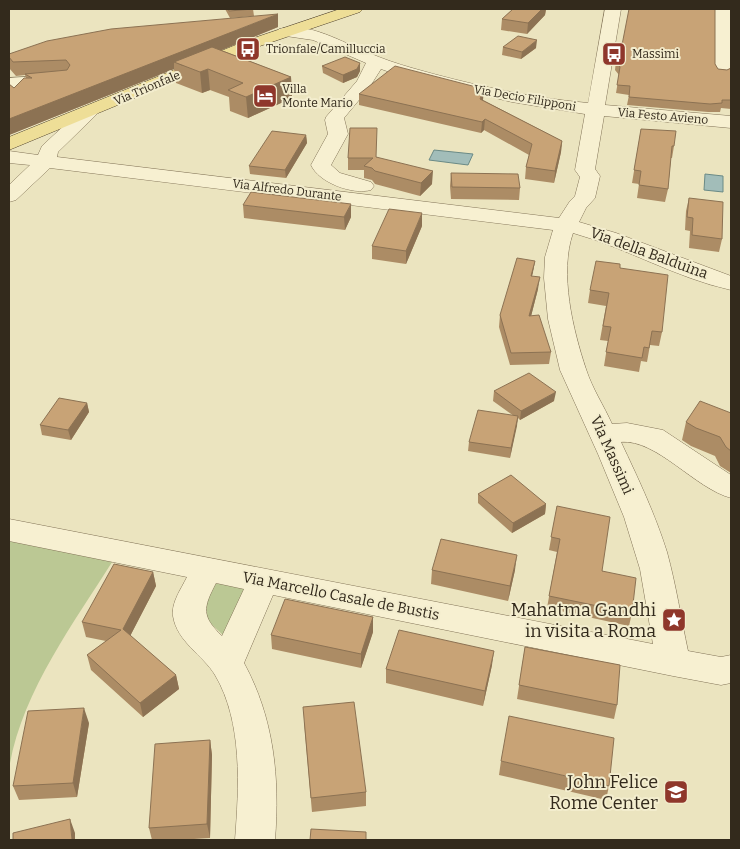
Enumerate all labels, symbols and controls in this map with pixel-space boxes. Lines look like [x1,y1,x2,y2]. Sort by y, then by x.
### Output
bus stop icon: Trionfale/Camilluccia [235,36,261,62]
bus stop icon: Massimi [601,41,627,67]
place label: Trionfale/Camilluccia [266,42,386,56]
place label: Massimi [632,47,680,61]
street label: Via Trionfale [112,68,182,108]
place label: Villa Monte Mario [282,82,353,110]
street label: Via Decio Filipponi [473,82,578,114]
hotel icon: Villa Monte Mario [252,83,278,109]
street label: Via Festo Avieno [617,105,709,127]
street label: Via Alfredo Durante [232,176,342,204]
street label: Via della Balduina [588,223,710,283]
street label: Via Massimi [587,413,638,498]
street label: Via Marcello Casale de Bustis [241,568,441,624]
place label: Mahatma Gandhi in visita a Roma [511,599,656,642]
place icon: Mahatma Gandhi in visita a Roma [661,607,687,633]
place label: John Felice Rome Center [549,771,658,814]
school or university icon: John Felice Rome Center [663,779,689,805]

